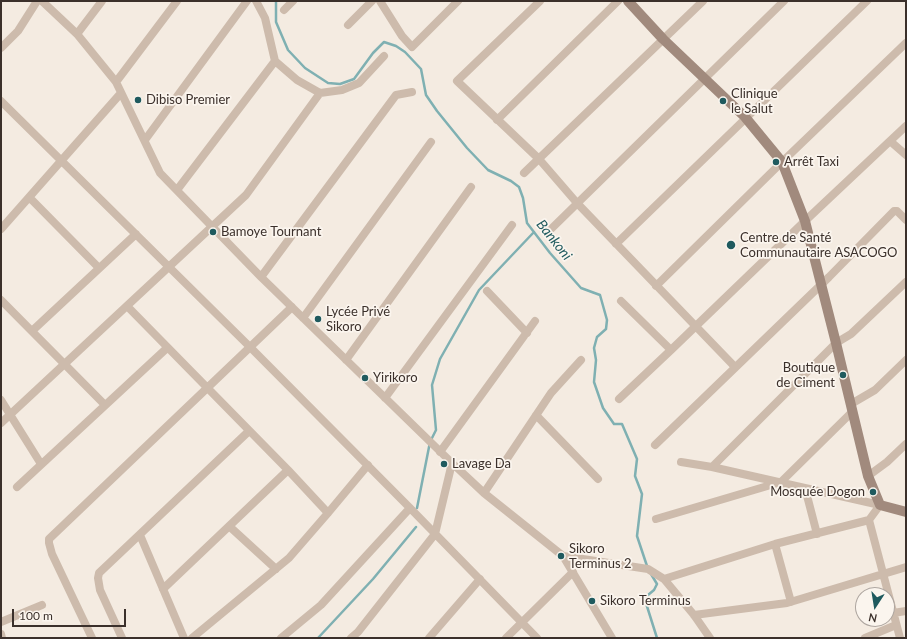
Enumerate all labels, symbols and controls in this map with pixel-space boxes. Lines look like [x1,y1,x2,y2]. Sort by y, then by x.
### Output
place label: Clinique le Salut [731,86,778,117]
place label: Dibiso Premier [146,92,230,108]
marker: Dibiso Premier [133,95,143,105]
marker: Clinique le Salut [718,96,728,106]
place label: Arrêt Taxi [784,154,839,170]
marker: Arrêt Taxi [771,157,781,167]
water label: Bankoni [533,216,575,264]
place label: Bamoye Tournant [221,224,321,240]
marker: Bamoye Tournant [208,227,218,237]
place label: Centre de Santé Communautaire ASACOGO [740,230,897,261]
marker: Centre de Santé Communautaire ASACOGO [725,239,737,251]
place label: Lycée Privé Sikoro [326,304,390,335]
marker: Lycée Privé Sikoro [313,314,323,324]
place label: Boutique de Ciment [776,360,835,391]
place label: Yirikoro [373,370,418,386]
marker: Boutique de Ciment [838,370,848,380]
marker: Yirikoro [360,373,370,383]
place label: Lavage Da [452,456,511,472]
marker: Lavage Da [439,459,449,469]
place label: Mosquée Dogon [770,484,865,500]
marker: Mosquée Dogon [868,487,878,497]
place label: Sikoro Terminus 2 [569,541,631,572]
marker: Sikoro Terminus 2 [556,551,566,561]
north arrow [855,587,895,627]
place label: Sikoro Terminus [600,593,691,609]
marker: Sikoro Terminus [587,596,597,606]
scale bar [14,601,128,627]
text: 100 m [19,608,53,623]
text: N [867,611,878,625]

